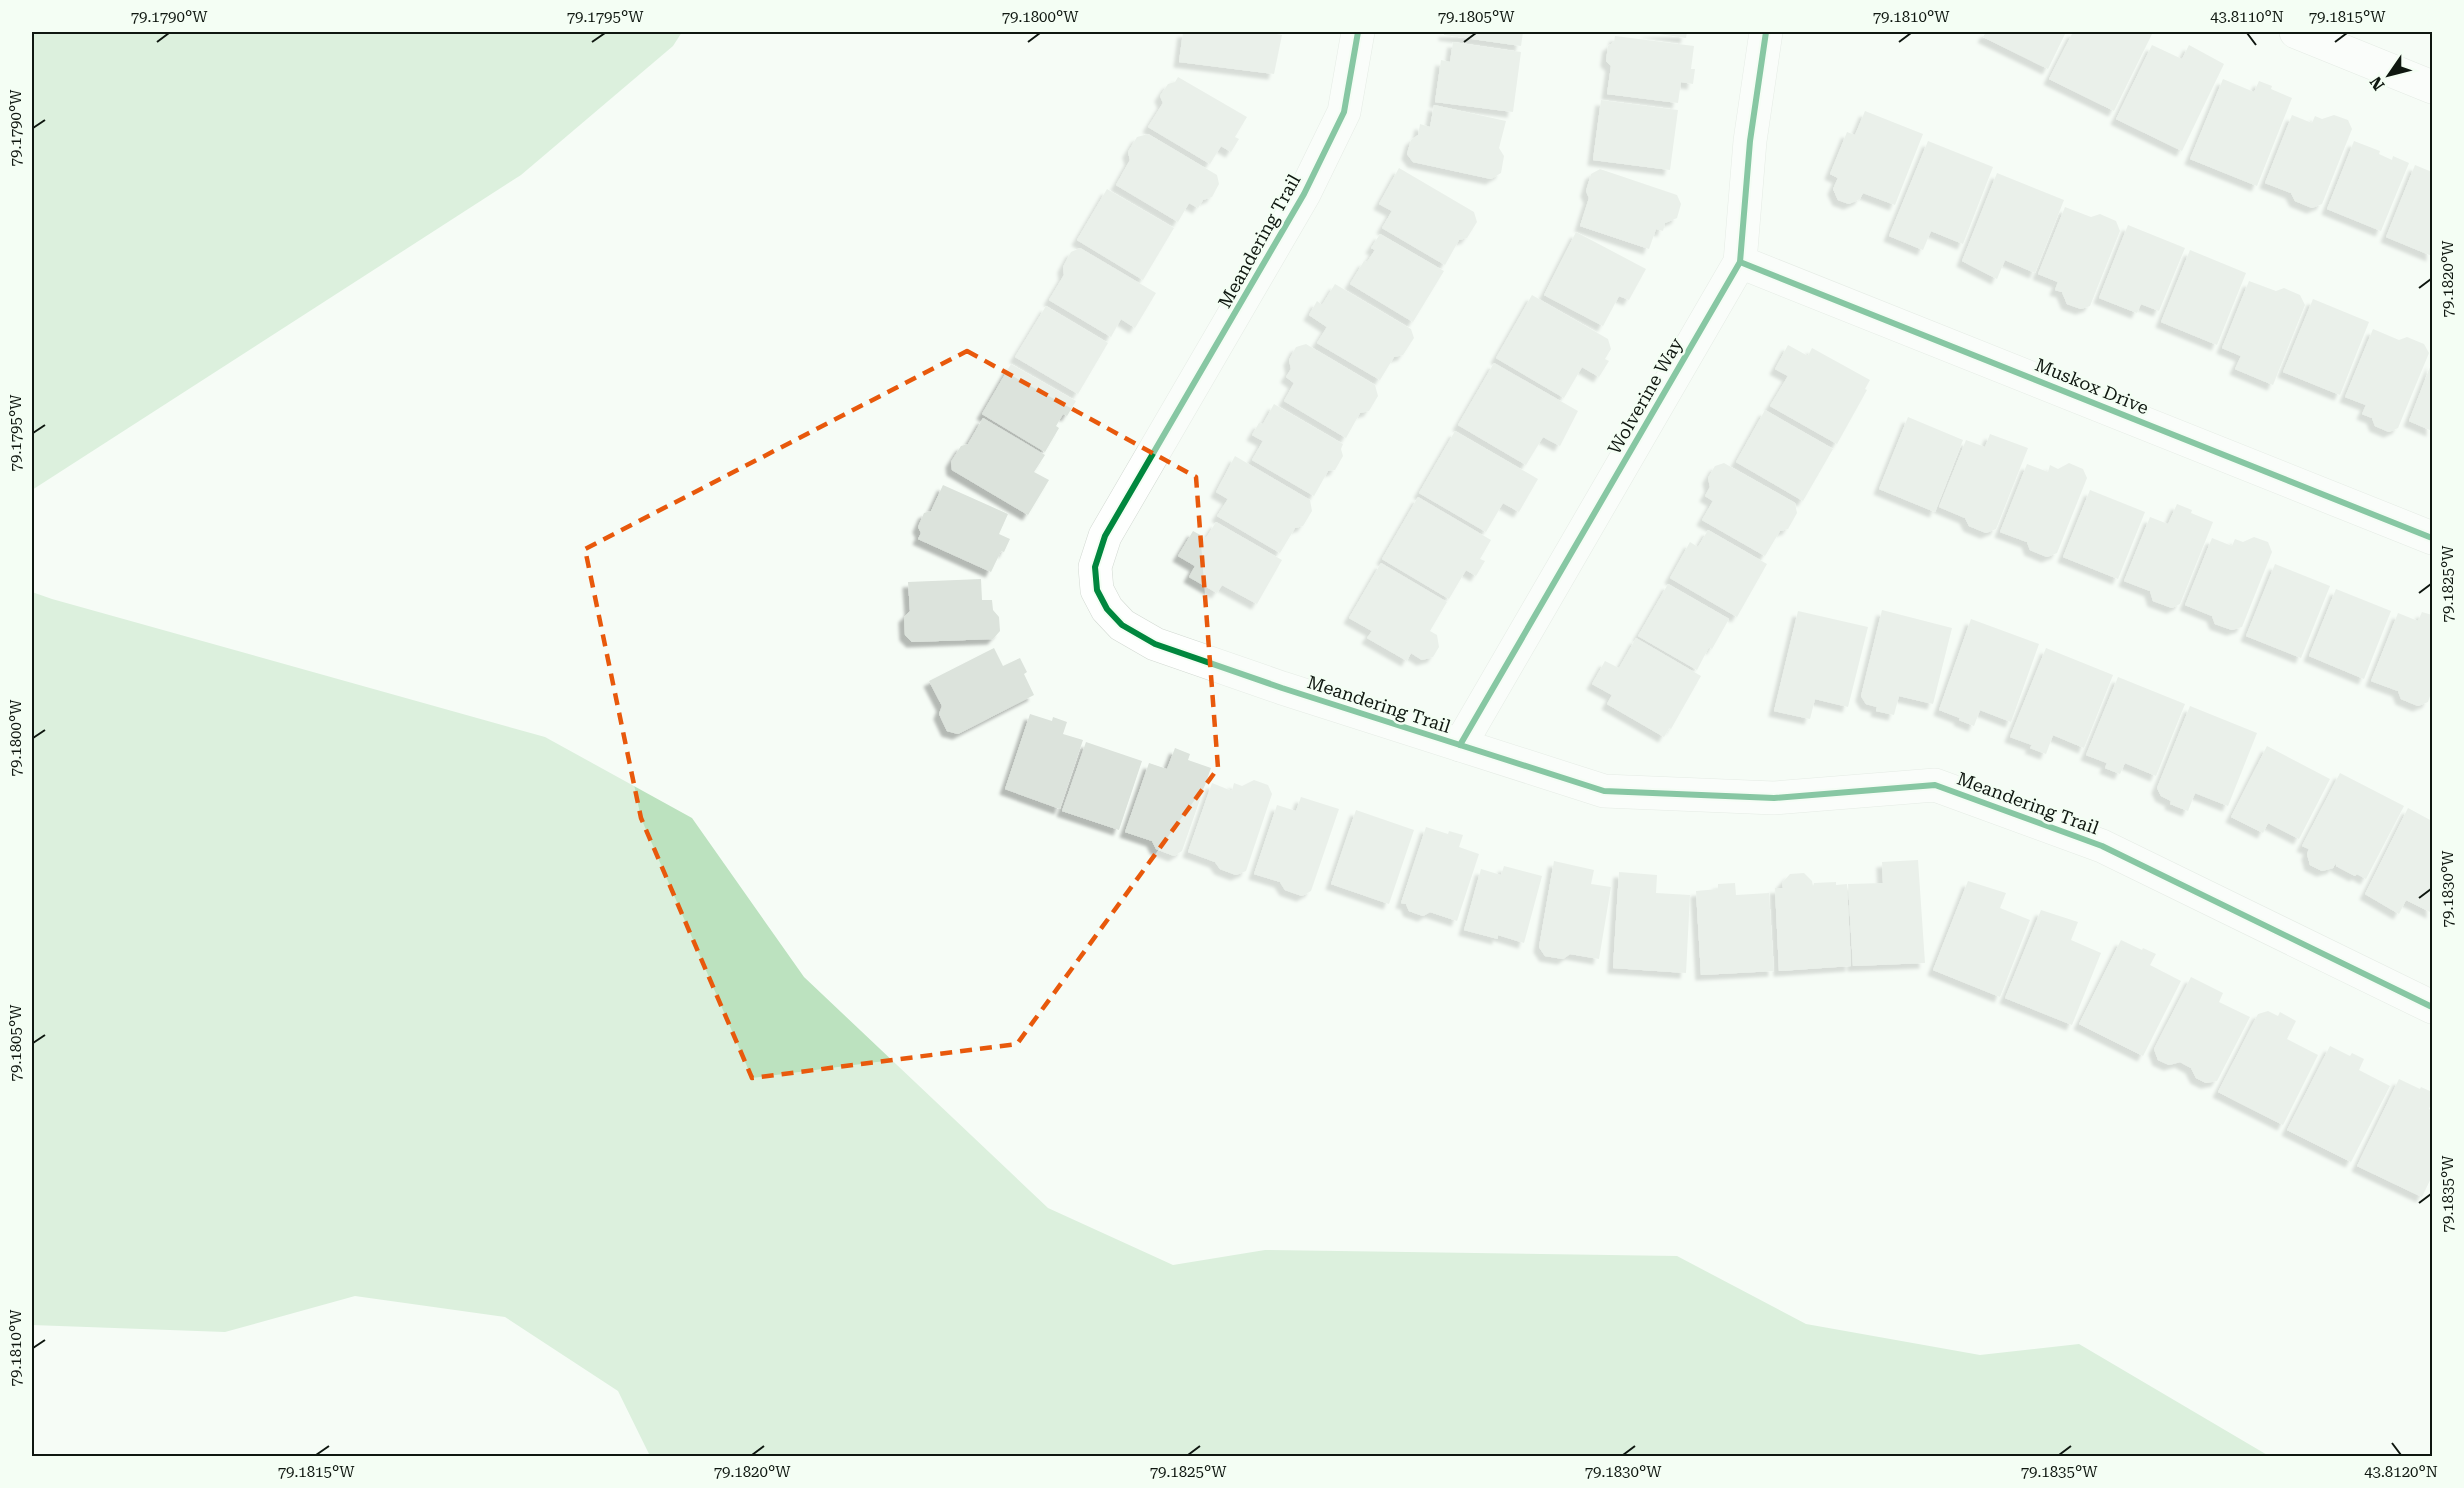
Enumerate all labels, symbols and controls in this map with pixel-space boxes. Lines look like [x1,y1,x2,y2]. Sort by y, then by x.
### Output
text: 79.1790°W [131,8,208,26]
text: 79.1795°W [567,8,644,26]
text: 79.1800°W [1002,8,1079,26]
text: 79.1805°W [1438,8,1515,26]
text: 79.1810°W [1873,8,1950,26]
text: 43.8110°N [2210,8,2284,26]
text: 79.1815°W [2309,8,2386,26]
north arrow [2359,45,2419,105]
text: N [2366,73,2388,94]
text: 79.1790°W [7,89,25,166]
street label: Meandering Trail [1214,170,1305,311]
text: 79.1820°W [2439,240,2457,317]
street label: Wolverine Way [1603,334,1687,458]
street label: Muskox Drive [2032,354,2152,418]
text: 79.1795°W [7,394,25,471]
text: 79.1825°W [2439,545,2457,622]
street label: Meandering Trail [1305,671,1454,737]
text: 79.1800°W [7,699,25,776]
street label: Meandering Trail [1954,768,2102,839]
text: 79.1830°W [2439,850,2457,927]
text: 79.1805°W [7,1004,25,1081]
text: 79.1835°W [2439,1155,2457,1232]
text: 79.1810°W [7,1309,25,1386]
text: 79.1815°W [278,1463,355,1481]
text: 79.1820°W [714,1463,791,1481]
text: 79.1825°W [1150,1463,1227,1481]
text: 79.1830°W [1585,1463,1662,1481]
text: 79.1835°W [2021,1463,2098,1481]
text: 43.8120°N [2364,1463,2438,1481]

